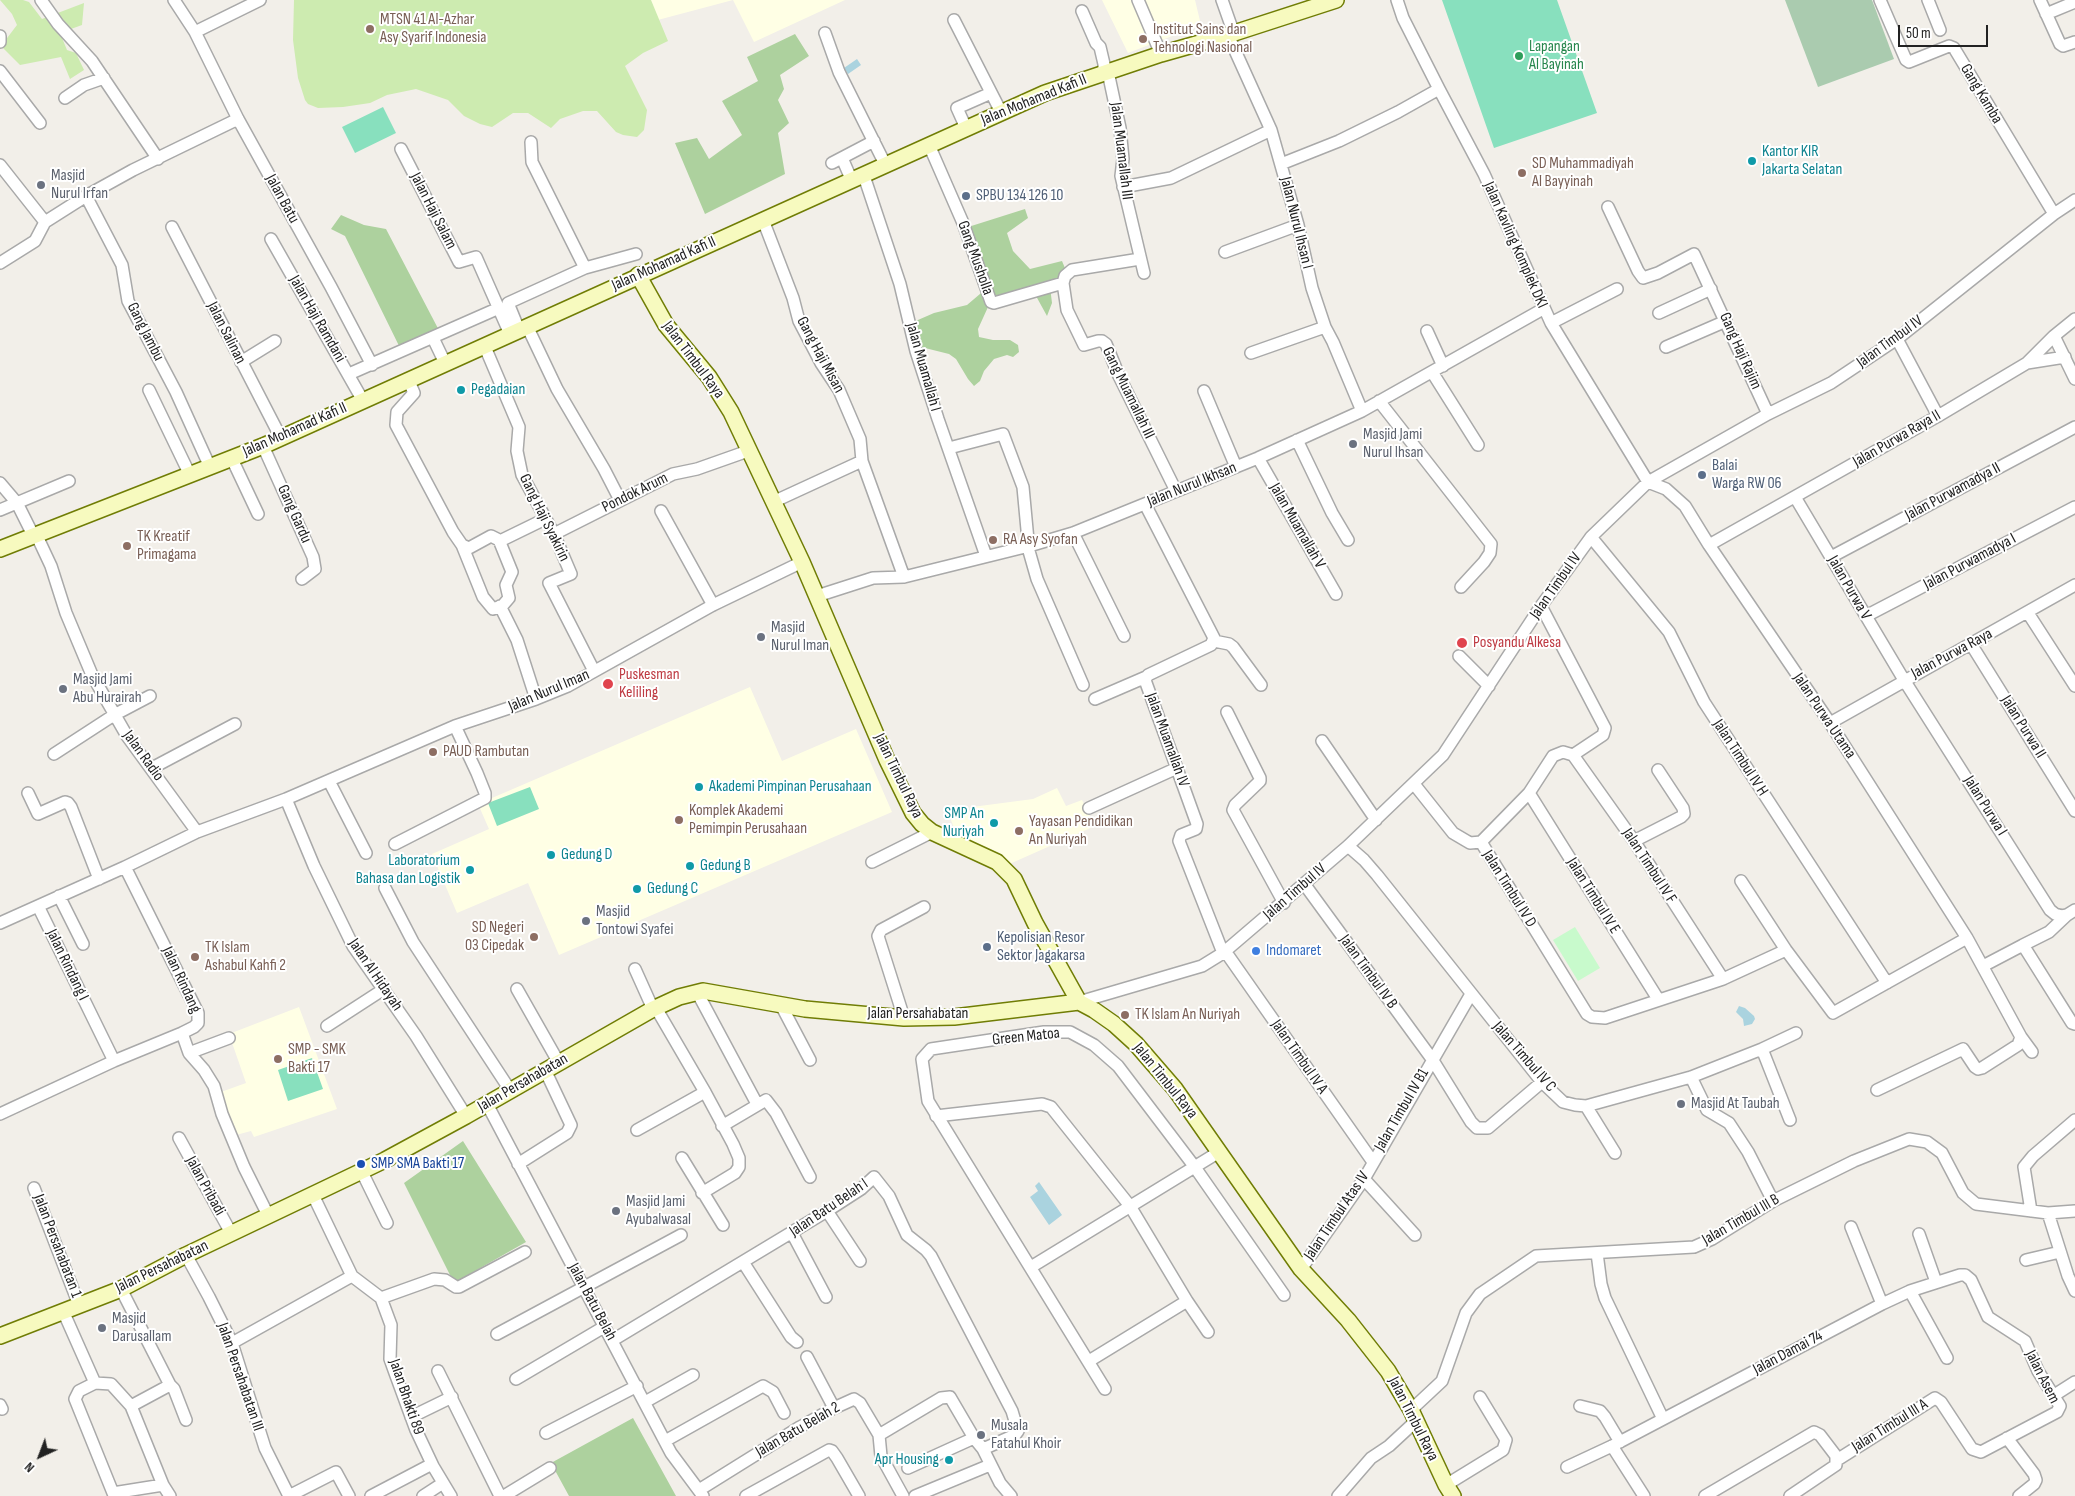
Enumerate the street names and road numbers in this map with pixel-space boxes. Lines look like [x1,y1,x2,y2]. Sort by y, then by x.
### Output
street label: Gang Kamba [1956,61,2006,127]
street label: Jalan Mohamad Kafi II [978,70,1090,130]
street label: Jalan Muamallah III [1106,101,1136,201]
street label: Jalan Haji Salam [406,170,460,252]
street label: Jalan Batu [261,171,303,227]
street label: Jalan Nurul Ihsan I [1275,175,1317,271]
street label: Jalan Kavling Komplek DKI [1479,179,1551,311]
street label: Gang Musholla [953,218,997,298]
street label: Jalan Mohamad Kafi II [609,232,719,296]
street label: Jalan Haji Ramdani [284,272,350,366]
street label: Jalan Salinan [202,299,250,367]
street label: Gang Jambu [122,300,168,364]
street label: Gang Haji Rajim [1715,310,1765,392]
street label: Jalan Timbul IV [1853,312,1927,372]
street label: Gang Haji Misan [792,314,848,396]
street label: Jalan Timbul Raya [658,318,728,402]
street label: Jalan Muamallah I [901,320,945,414]
street label: Gang Muamallah III [1097,344,1159,442]
street label: Jalan Mohamad Kafi II [240,398,350,462]
street label: Jalan Purwa Raya II [1850,406,1944,472]
street label: Jalan Nurul Ikhsan [1145,458,1239,512]
street label: Jalan Purwamadya II [1902,459,2004,525]
street label: Pondok Arum [599,469,671,517]
street label: Gang Haji Syakirin [515,471,573,565]
street label: Jalan Muamallah V [1265,480,1329,572]
street label: Gang Gardu [273,482,315,546]
street label: Jalan Purwamadya I [1920,530,2020,594]
street label: Jalan Timbul IV [1526,549,1586,623]
street label: Jalan Purwa V [1823,552,1875,624]
street label: Jalan Purwa Raya [1908,625,1996,683]
street label: Jalan Nurul Iman [506,665,592,717]
street label: Jalan Purwa Utama [1788,670,1860,762]
street label: Jalan Muamallah IV [1141,690,1193,790]
street label: Jalan Purwa II [1996,692,2050,762]
street label: Jalan Timbul IV H [1708,716,1772,800]
street label: Jalan Radio [118,727,168,785]
street label: Jalan Timbul Raya [869,730,927,822]
street label: Jalan Purwa I [1959,773,2011,839]
street label: Jalan Timbul IV F [1618,825,1680,907]
street label: Jalan Timbul IV D [1478,847,1540,931]
street label: Jalan Timbul IV E [1562,854,1624,938]
street label: Jalan Timbul IV [1260,859,1330,925]
street label: Jalan Rindang I [41,926,93,1004]
street label: Jalan Timbul IV B [1335,931,1401,1013]
street label: Jalan Al Hidayah [344,935,406,1015]
street label: Jalan Rindang [157,944,205,1016]
street label: Jalan Persahabatan [868,1004,968,1024]
street label: Jalan Timbul IV A [1266,1016,1332,1098]
street label: Jalan Timbul IV C [1488,1018,1560,1096]
street label: Green Matoa [991,1024,1061,1050]
street label: Jalan Timbul Raya [1129,1039,1201,1123]
street label: Jalan Persahabatan [474,1049,572,1117]
street label: Jalan Timbul IV B1 [1371,1065,1433,1155]
street label: Jalan Pribadi [181,1153,229,1219]
street label: Jalan Timbul Atas IV [1300,1168,1374,1264]
street label: Jalan Batu Belah I [786,1175,872,1241]
street label: Jalan Timbul III B [1699,1190,1783,1250]
street label: Jalan Persahabatan 1 [28,1192,86,1300]
street label: Jalan Persahabatan [112,1236,212,1298]
street label: Jalan Batu Belah [564,1260,620,1344]
street label: Jalan Persahabatan III [212,1320,268,1434]
street label: Jalan Damai 74 [1750,1327,1826,1379]
street label: Jalan Asem [2020,1347,2064,1407]
street label: Jalan Bhakti 89 [384,1357,428,1437]
street label: Jalan Timbul Raya [1384,1374,1442,1464]
street label: Jalan Timbul III A [1849,1395,1931,1457]
street label: Jalan Batu Belah 2 [752,1398,844,1462]

